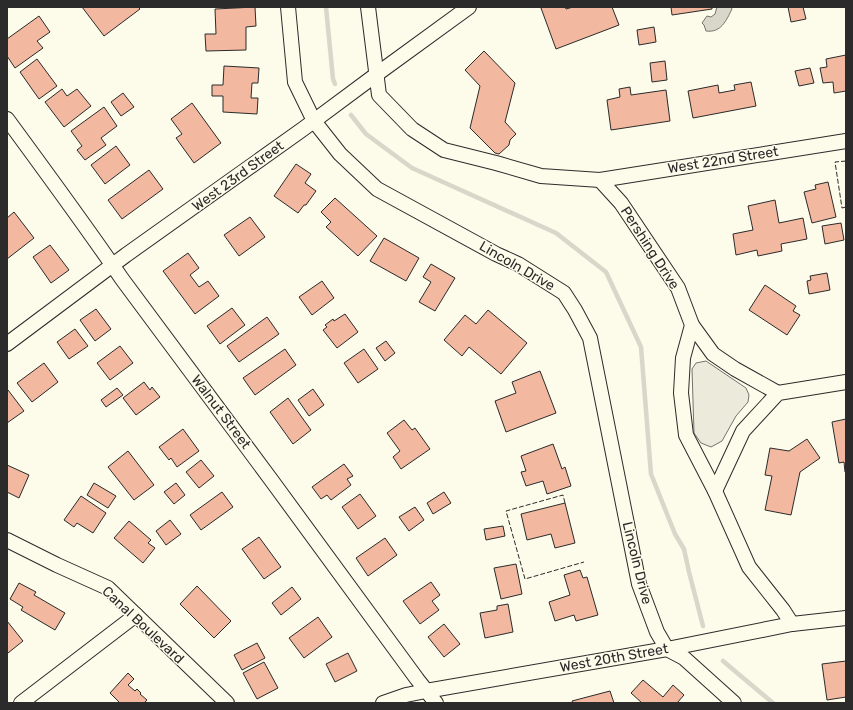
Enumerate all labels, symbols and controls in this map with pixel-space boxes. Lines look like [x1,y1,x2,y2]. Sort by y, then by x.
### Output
street label: West 23rd Street [189,137,287,215]
street label: West 22nd Street [666,143,780,177]
street label: Pershing Drive [617,204,683,293]
street label: Lincoln Drive [476,238,558,295]
street label: Walnut Street [188,372,255,453]
street label: Lincoln Drive [619,520,656,606]
street label: Canal Boulevard [99,583,187,667]
street label: West 20th Street [558,640,670,676]

